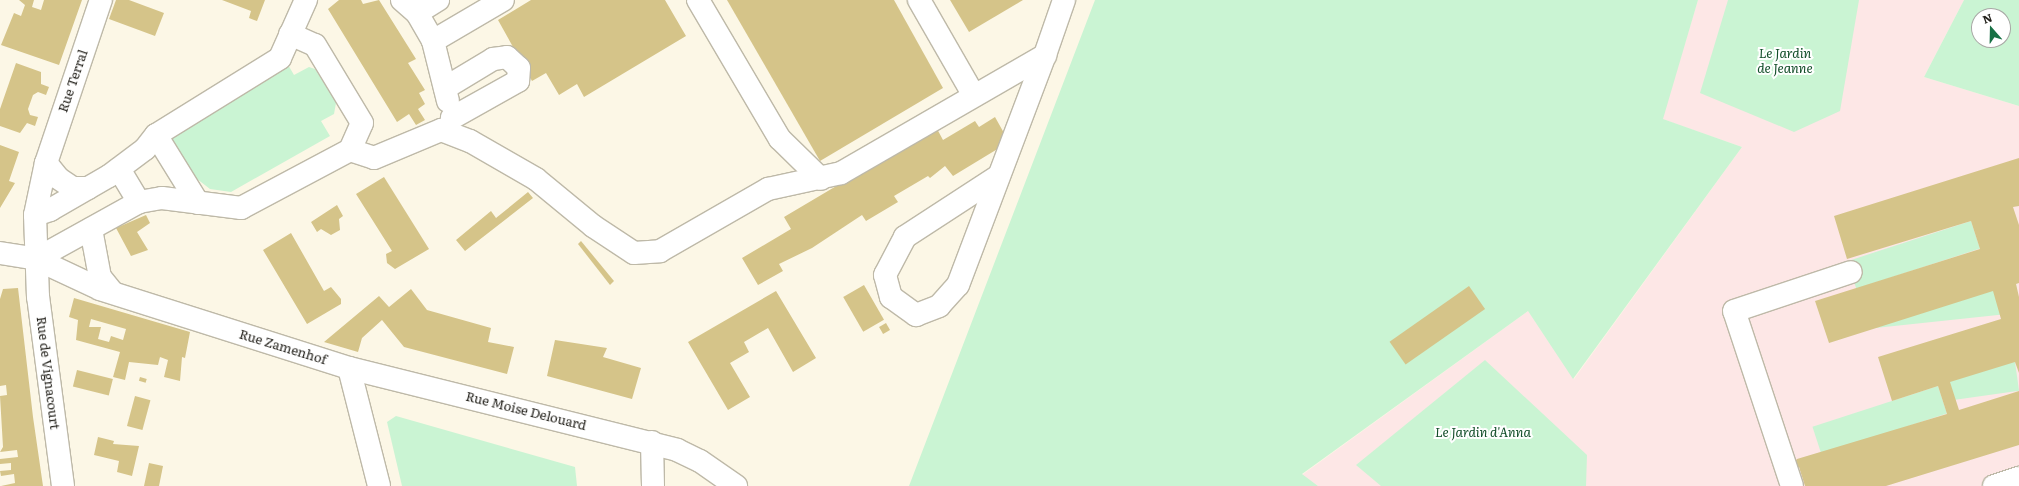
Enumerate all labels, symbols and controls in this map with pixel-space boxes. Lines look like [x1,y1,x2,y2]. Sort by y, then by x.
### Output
north arrow [1971,8,2011,48]
text: N [1980,9,1994,27]
park label: Le Jardin de Jeanne [1757,46,1813,77]
street label: Rue Terral [55,48,91,114]
street label: Rue de Vignacourt [33,316,63,430]
street label: Rue Zamenhof [237,326,329,368]
street label: Rue Moise Delouard [464,388,588,434]
park label: Le Jardin d'Anna [1435,424,1531,440]

